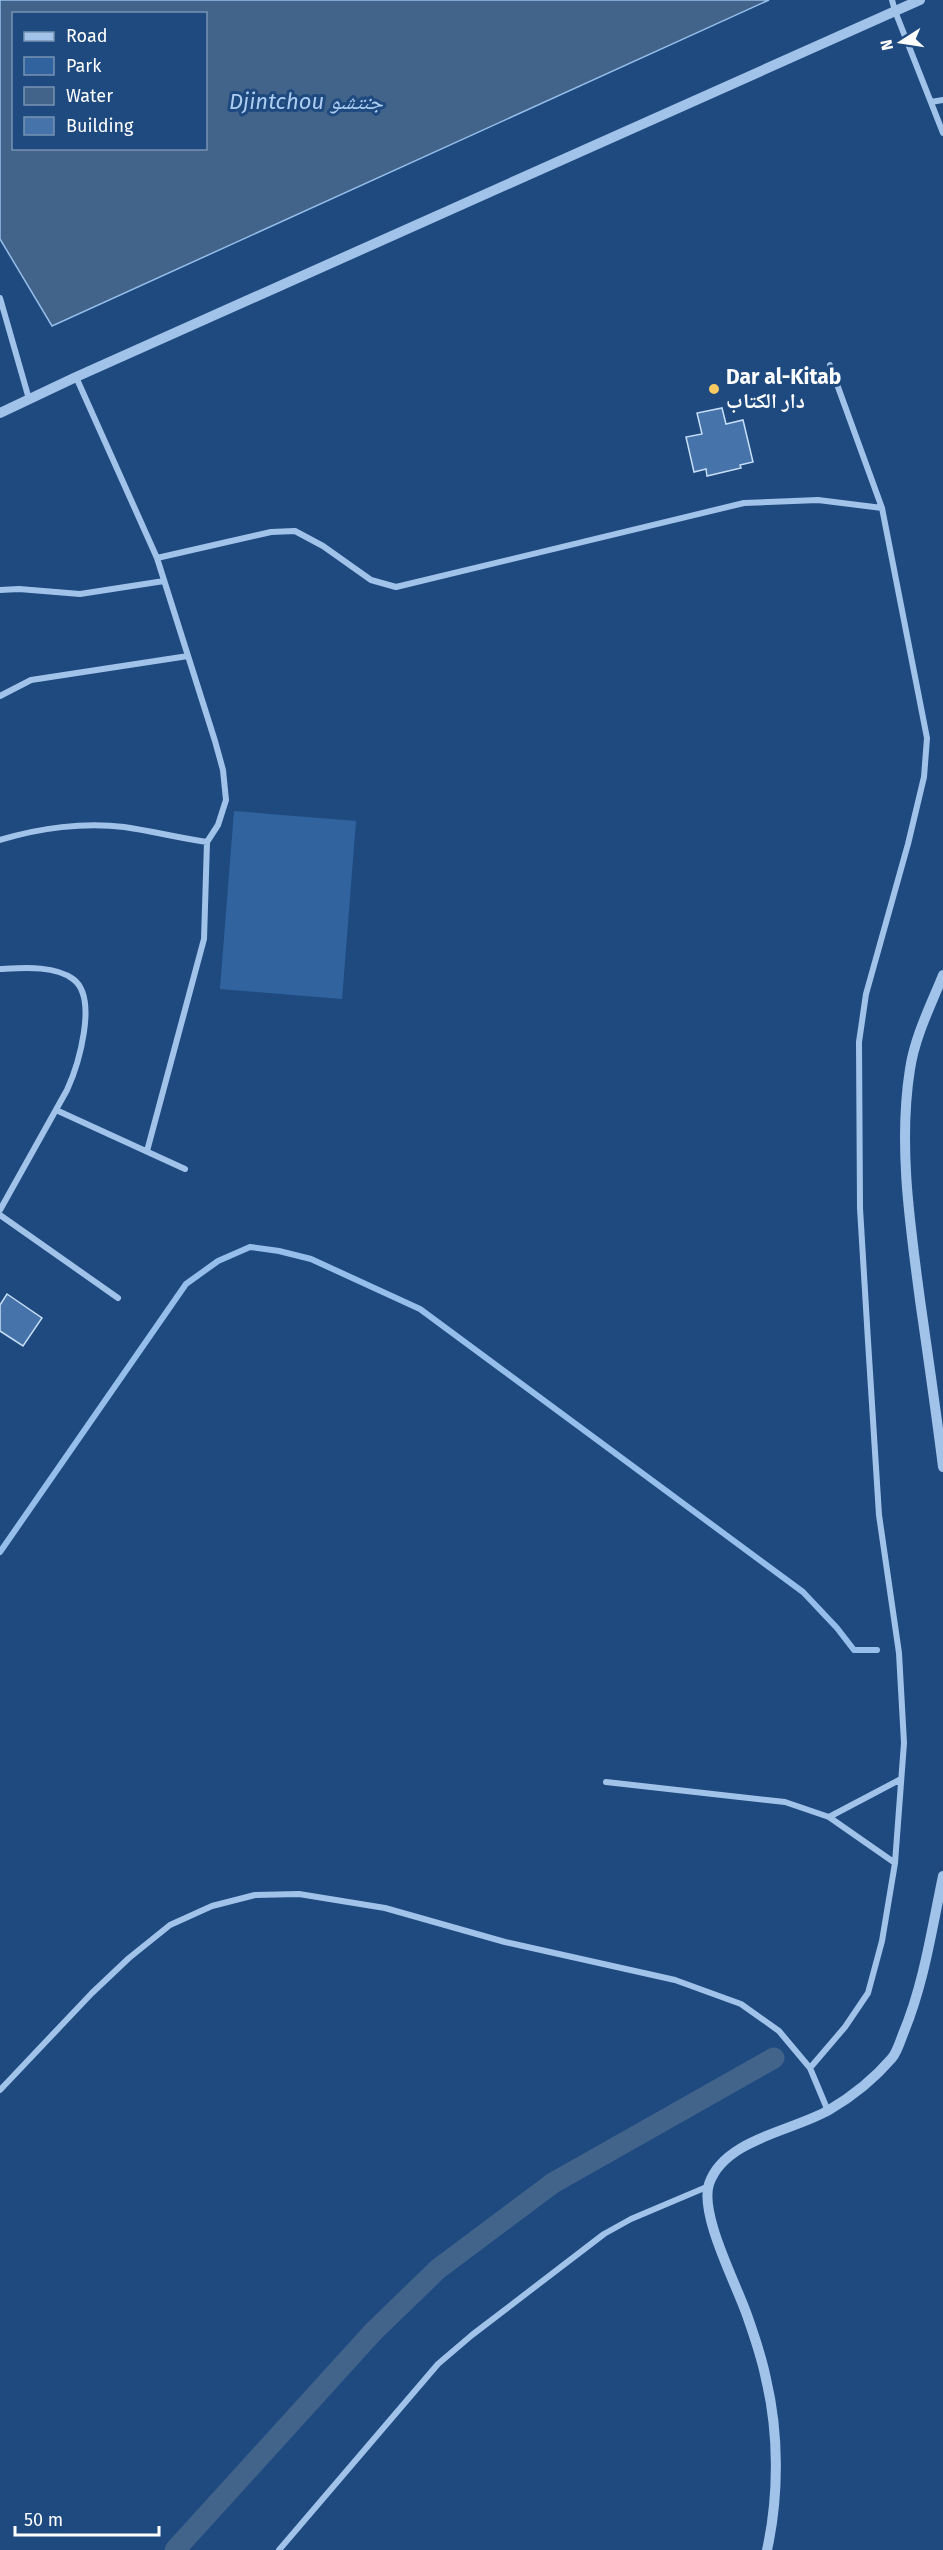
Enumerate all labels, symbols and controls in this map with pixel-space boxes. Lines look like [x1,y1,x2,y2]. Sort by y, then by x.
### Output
legend [12,12,207,150]
north arrow [871,12,931,72]
text: Road [66,25,108,47]
text: N [876,38,897,52]
text: Park [66,55,102,77]
text: Water [66,85,113,107]
water label: Djintchou جنتشو [229,88,384,115]
text: Building [66,115,134,137]
place label: Dar al-Kitab دار الكتاب [726,364,841,414]
marker: Dar al-Kitab دار الكتاب [707,382,721,396]
scale bar [15,2499,159,2537]
text: 50 m [24,2509,63,2531]

